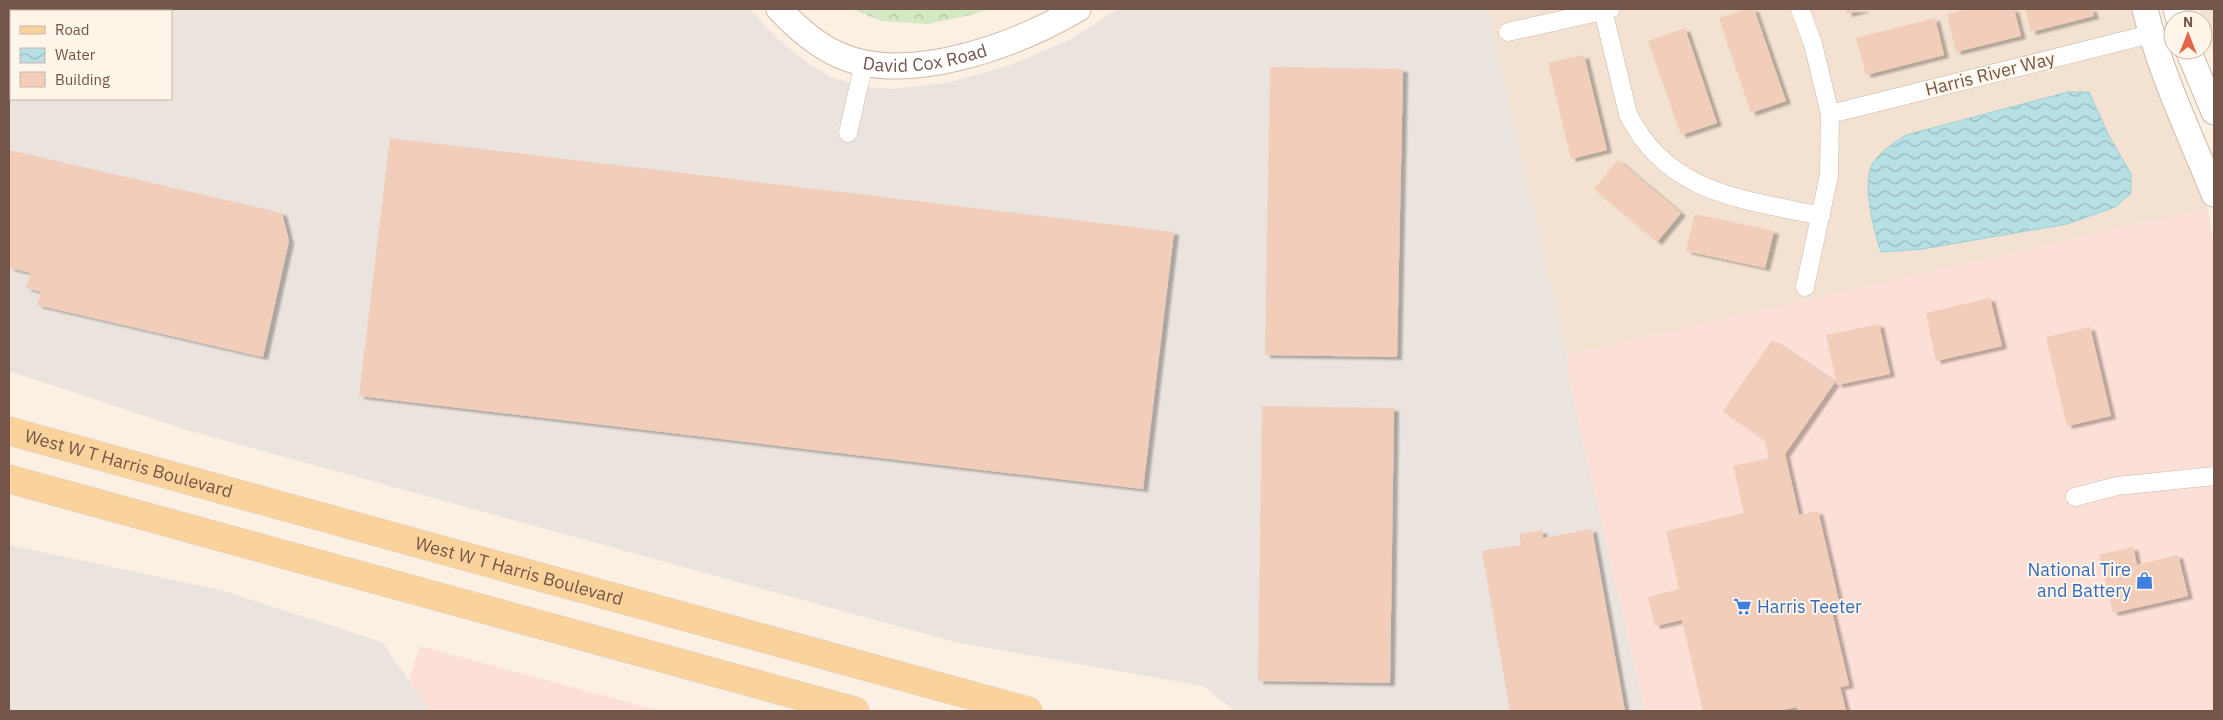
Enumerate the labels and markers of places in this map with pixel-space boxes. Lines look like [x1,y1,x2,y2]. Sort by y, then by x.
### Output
place label: National Tire and Battery [2028,558,2131,602]
shop icon: National Tire and Battery [2135,570,2155,590]
place label: Harris Teeter [1757,595,1862,618]
supermarket icon: Harris Teeter [1733,597,1753,617]

